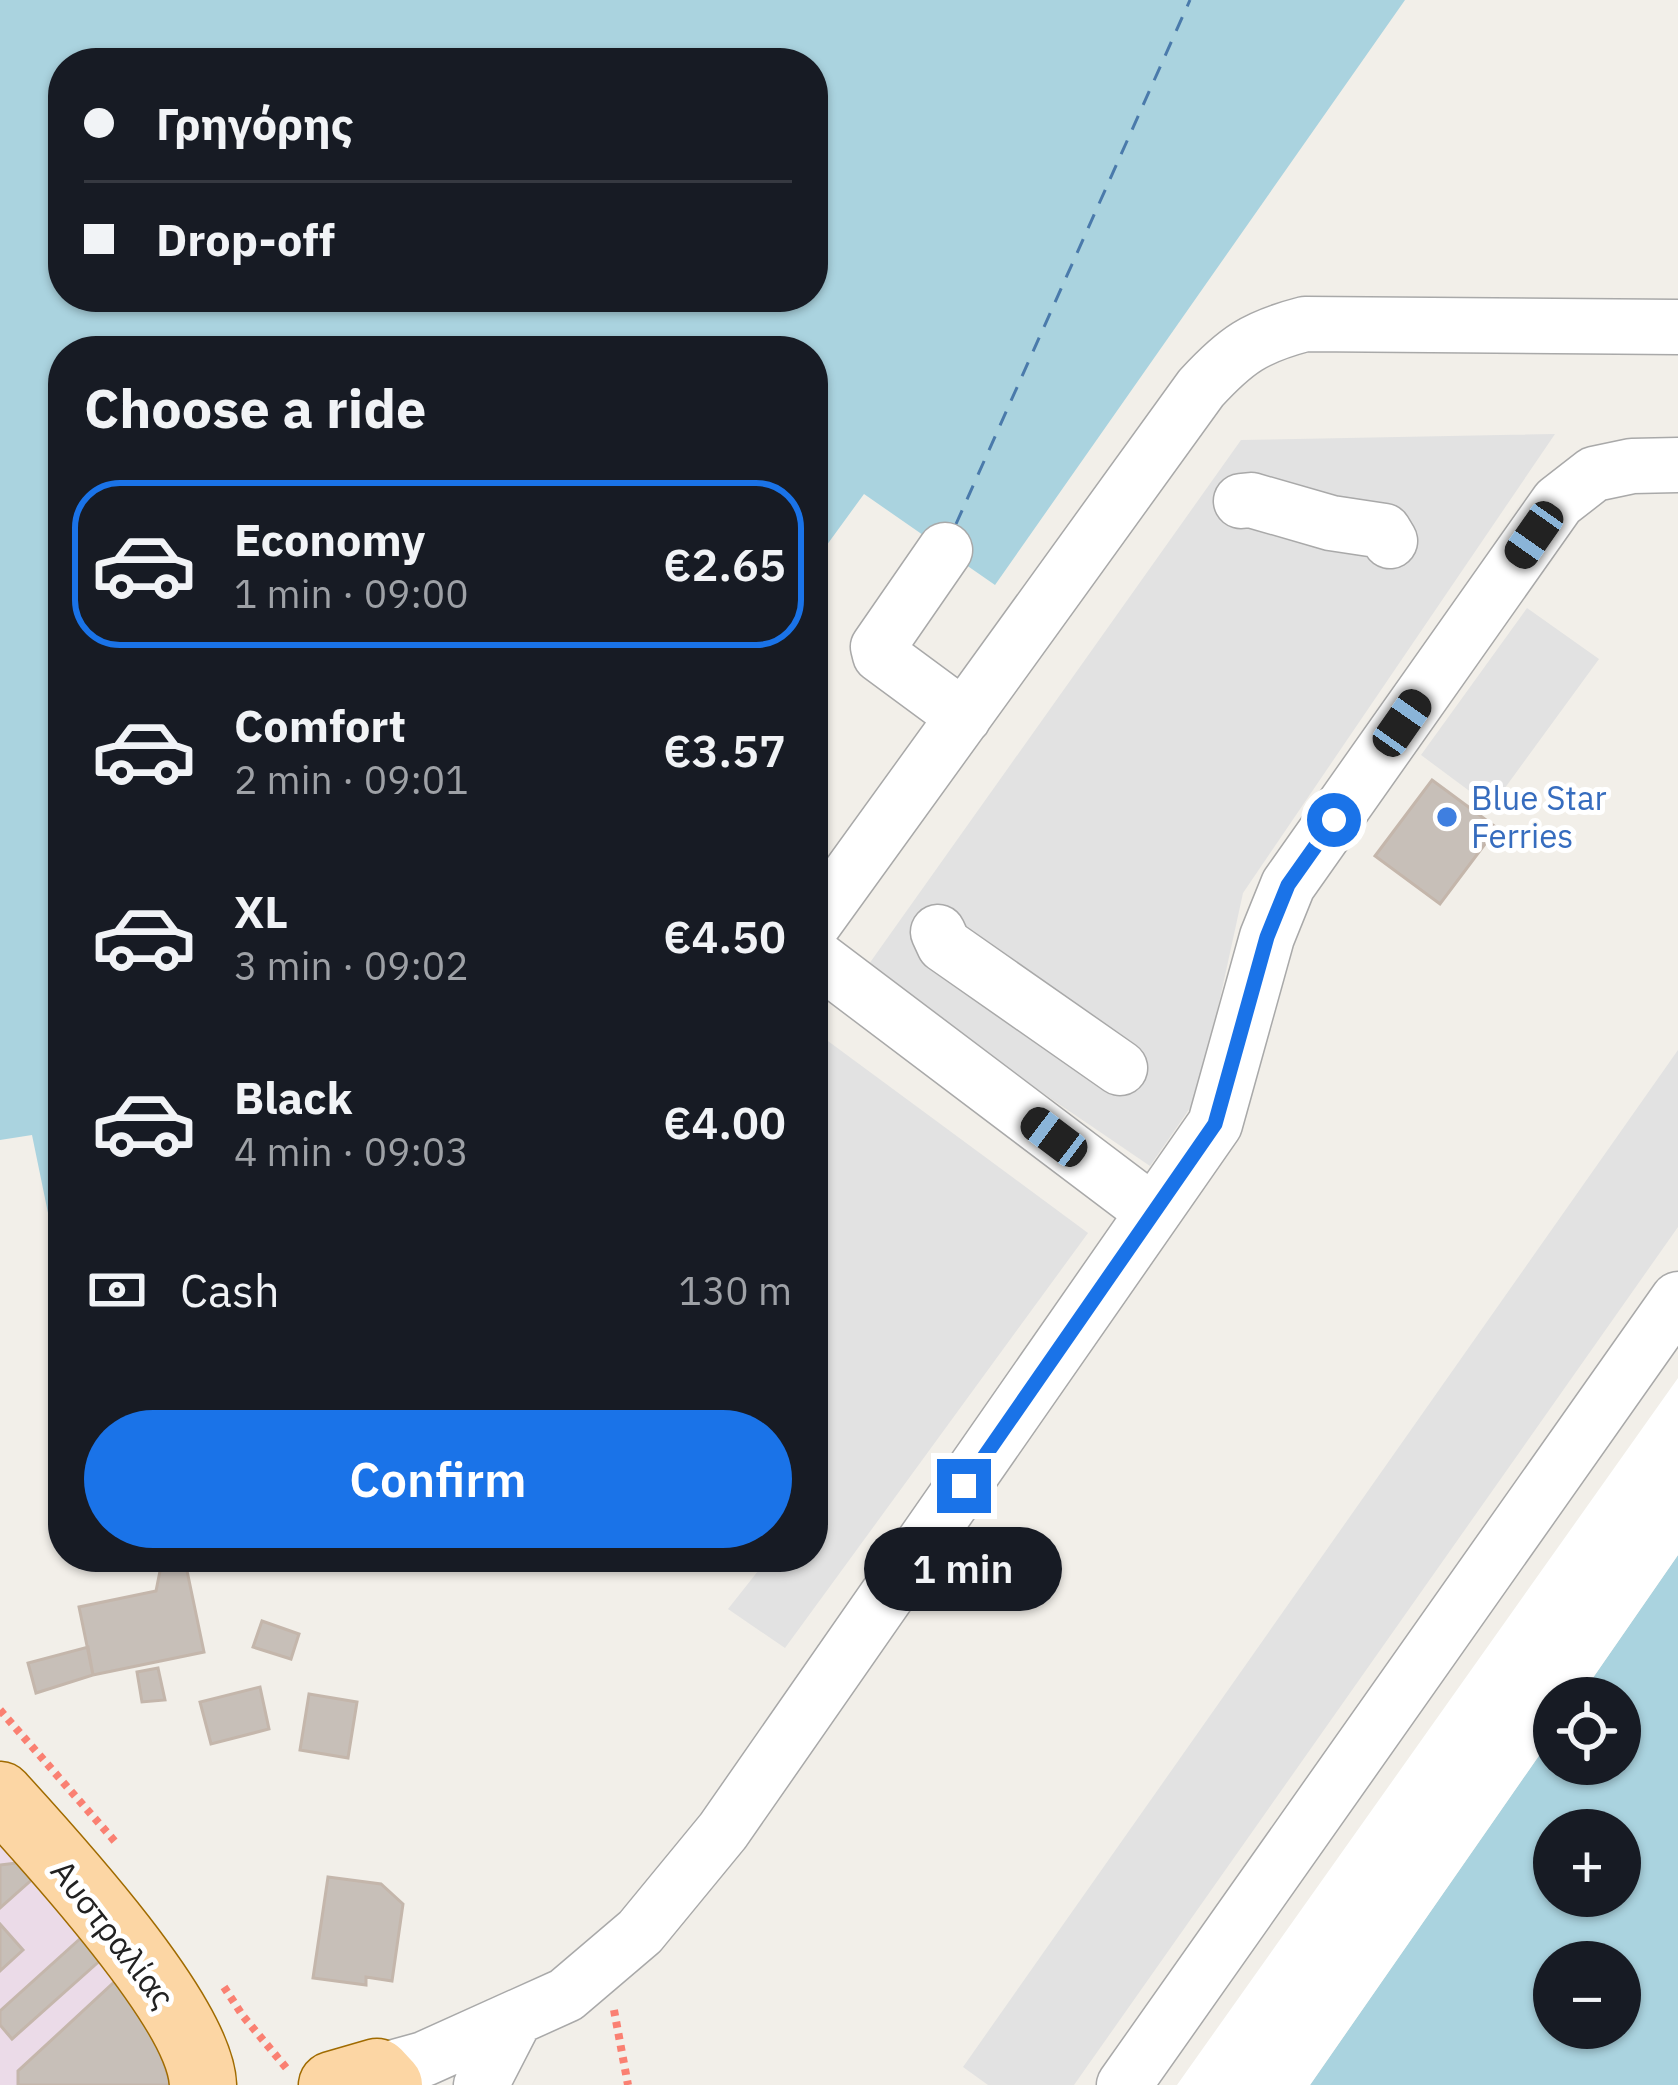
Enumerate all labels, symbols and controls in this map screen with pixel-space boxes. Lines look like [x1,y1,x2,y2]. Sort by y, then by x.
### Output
text: Γρηγόρης [156,94,353,152]
text: Drop-off [156,210,335,268]
text: Choose a ride [84,373,426,443]
car [1499,495,1569,575]
icon: car [90,510,198,618]
text: Economy [234,510,425,568]
text: €2.65 [663,535,786,593]
text: 1 min · 09:00 [234,568,469,619]
car [1367,683,1437,763]
icon: car [90,696,198,804]
text: Comfort [234,696,406,754]
text: €3.57 [663,721,786,779]
text: 2 min · 09:01 [234,754,469,805]
place label: Blue Star Ferries [1471,776,1607,857]
route start [1307,793,1361,847]
marker: Blue Star Ferries [1434,804,1460,830]
icon: car [90,882,198,990]
text: XL [234,882,288,940]
text: €4.50 [663,907,786,965]
text: 3 min · 09:02 [234,940,469,991]
icon: car [90,1068,198,1176]
text: Black [234,1068,353,1126]
text: €4.00 [663,1093,786,1151]
car [1014,1101,1094,1173]
text: 4 min · 09:03 [234,1126,469,1177]
icon: cash [84,1257,150,1323]
text: Cash [180,1261,279,1319]
text: 130 m [679,1265,792,1316]
button: Confirm [84,1410,792,1548]
route end [937,1459,991,1513]
callout: 1 min [865,1528,1063,1612]
text: 1 min [913,1543,1013,1594]
map controls [1533,1677,1641,2049]
button: locate [1533,1677,1641,1785]
button: + [1533,1809,1641,1917]
street label: Αυστραλίας [42,1851,185,2017]
button: − [1533,1941,1641,2049]

